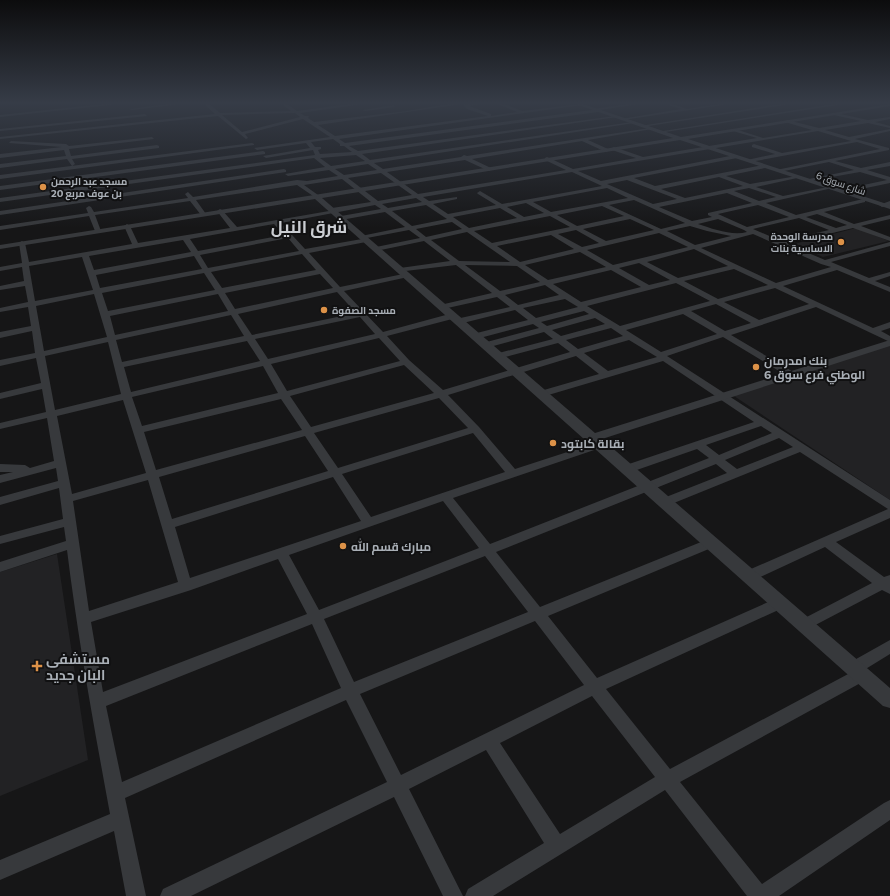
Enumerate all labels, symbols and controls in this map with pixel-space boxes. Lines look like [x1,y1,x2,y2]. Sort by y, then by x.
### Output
street label: شارع سوق 6 [814,169,868,198]
place label: مسجد عبد الرحمن بن عوف مربع 20 [51,175,127,201]
marker: مسجد عبد الرحمن بن عوف مربع 20 [38,182,48,192]
district label: شرق النيل [271,216,347,238]
place label: مدرسة الوحدة الاساسية بنات [770,230,833,255]
marker: مدرسة الوحدة الاساسية بنات [836,237,846,247]
place label: مسجد الصفوة [332,304,396,317]
marker: مسجد الصفوة [319,305,329,315]
place label: بنك امدرمان الوطني فرع سوق 6 [764,353,865,385]
marker: بنك امدرمان الوطني فرع سوق 6 [751,362,761,372]
place label: بقالة كابتود [561,436,624,452]
marker: بقالة كابتود [548,438,558,448]
place label: مبارك قسم الله [351,538,431,555]
marker: مبارك قسم الله [338,541,348,551]
place label: مستشفى البان جديد [46,650,110,683]
marker: مستشفى البان جديد [31,660,43,672]

